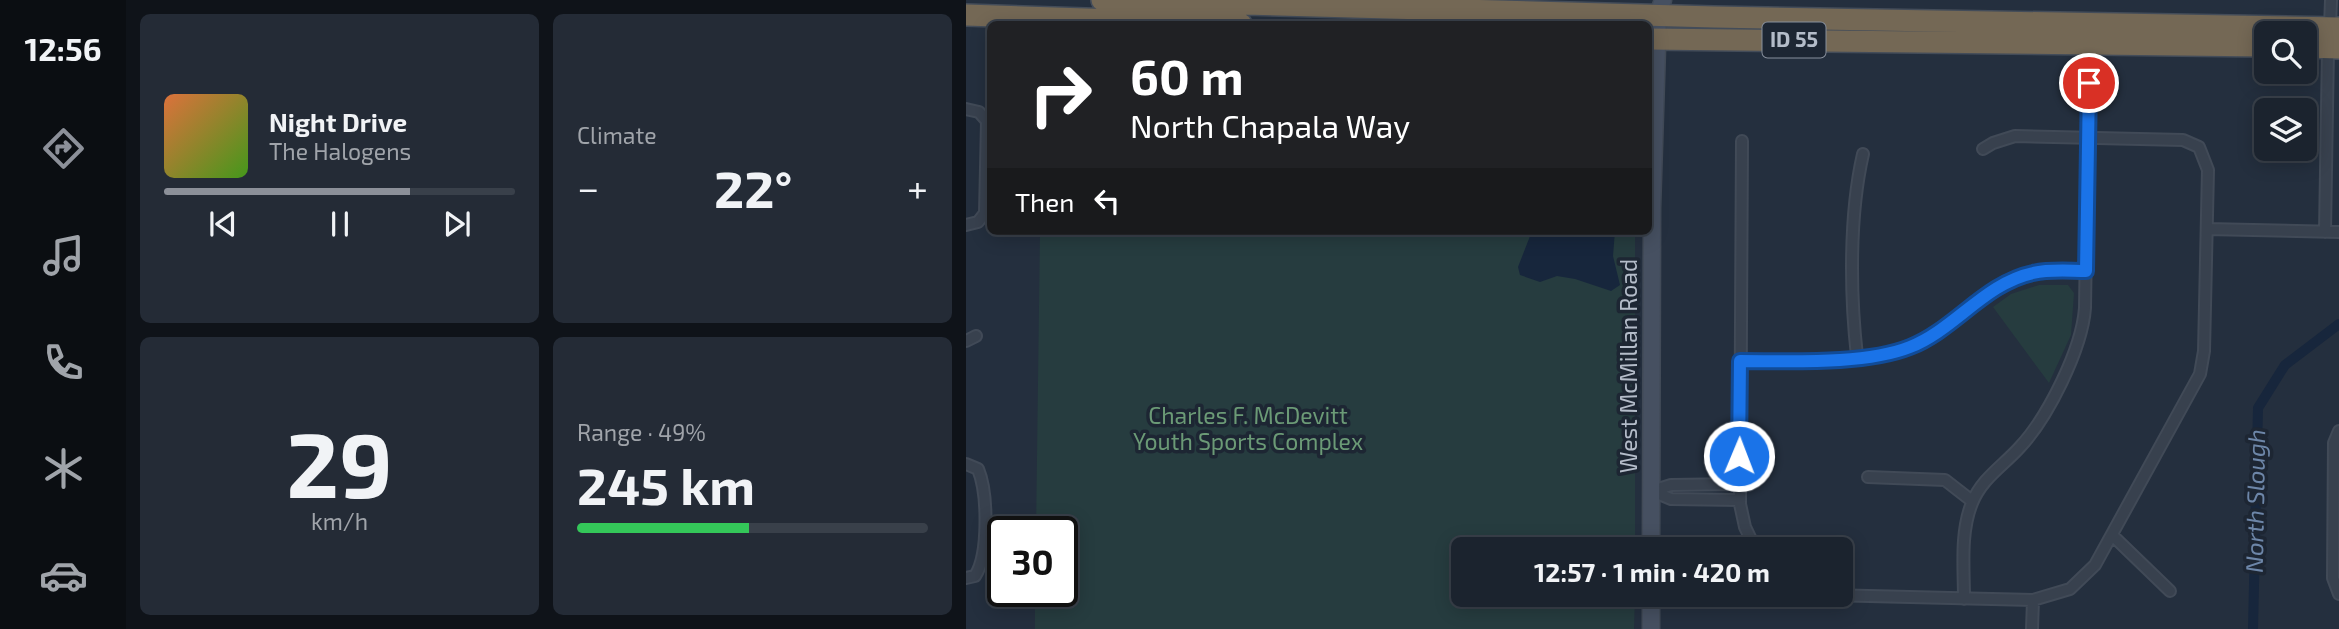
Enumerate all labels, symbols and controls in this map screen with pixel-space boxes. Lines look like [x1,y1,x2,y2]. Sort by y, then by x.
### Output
map controls [2254,21,2317,161]
button: search [2254,21,2317,84]
road number: ID 55 [1762,22,1826,58]
text: 12:56 [24,29,102,67]
text: 60 m [1130,46,1244,105]
icon: right [1015,49,1106,140]
pin [2059,53,2119,113]
icon: arrive [2070,64,2108,102]
button: layers [2254,98,2317,161]
text: Night Drive [269,106,407,137]
text: North Chapala Way [1130,106,1410,144]
text: Climate [577,121,657,149]
icon: directions [39,124,88,173]
text: The Halogens [269,137,411,165]
text: 22° [714,156,792,218]
text: − [577,164,599,210]
text: + [907,164,928,210]
icon: left [1088,182,1126,220]
text: Then [1015,186,1074,217]
icon: previous [204,205,242,243]
icon: pause [321,205,359,243]
icon: next [438,205,476,243]
icon: music [39,231,88,280]
street label: West McMillan Road [1614,259,1642,473]
icon: phone [39,338,88,387]
park label: Charles F. McDevitt Youth Sports Complex [1133,401,1363,455]
text: 29 [286,407,393,516]
text: Range · 49% [577,418,706,446]
position arrow [1702,419,1776,493]
water label: North Slough [2239,429,2270,573]
icon: climate [39,444,88,493]
text: 245 km [577,453,755,515]
text: km/h [311,507,368,535]
speed limit sign: 30 [987,516,1078,607]
icon: car [39,551,88,600]
text: 12:57 · 1 min · 420 m [1534,556,1770,587]

